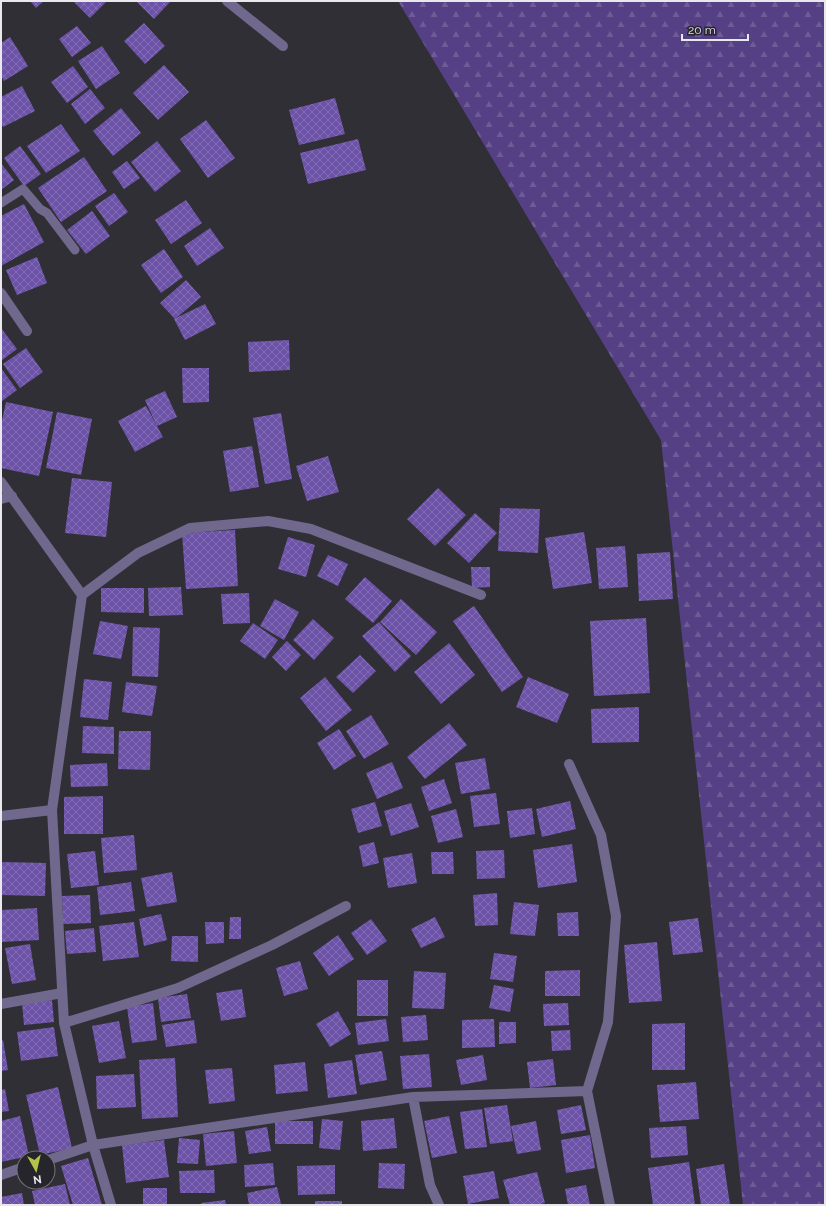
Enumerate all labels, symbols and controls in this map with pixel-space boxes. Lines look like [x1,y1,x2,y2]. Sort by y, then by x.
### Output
scale bar [682,16,748,42]
text: 20 m [688,23,716,37]
north arrow [16,1150,56,1190]
text: N [32,1172,42,1186]

